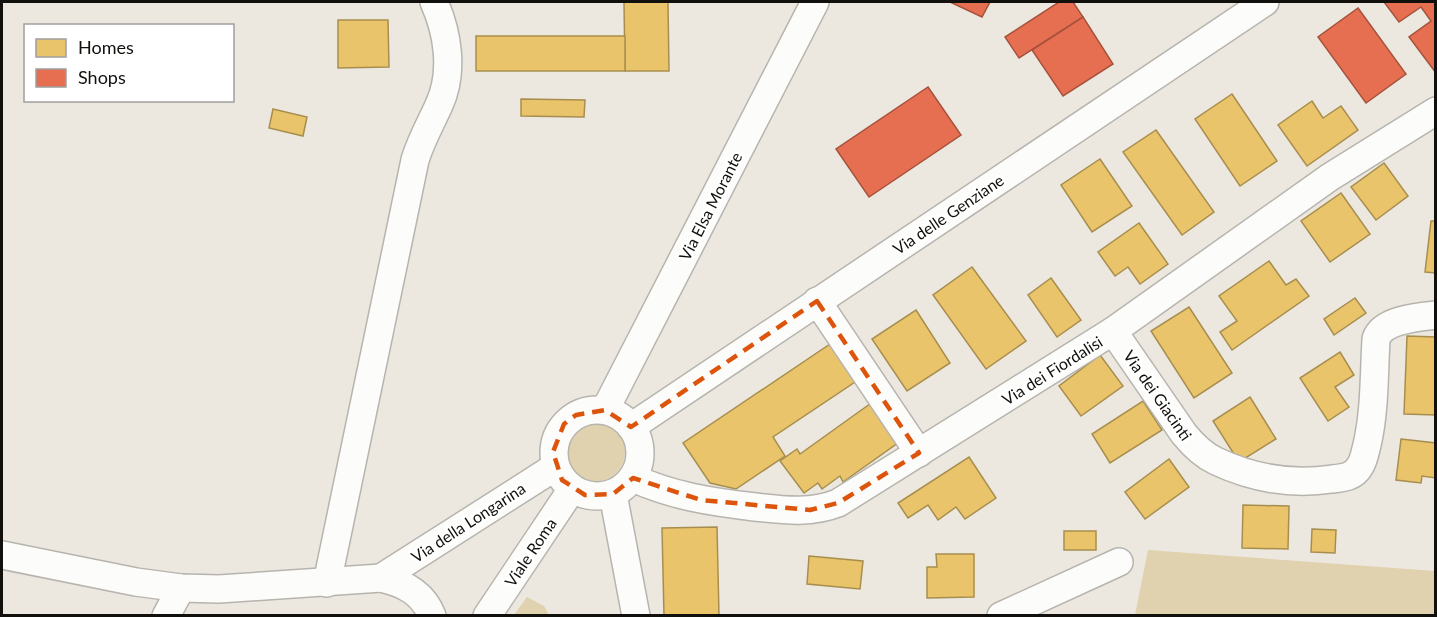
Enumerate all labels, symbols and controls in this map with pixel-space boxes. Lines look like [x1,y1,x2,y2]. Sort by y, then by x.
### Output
legend [24,24,234,102]
text: Homes [78,36,134,58]
text: Shops [78,66,126,88]
street label: Via Elsa Morante [675,149,745,263]
street label: Via delle Genziane [889,170,1007,258]
street label: Via dei Fiordalisi [998,332,1106,408]
street label: Via dei Giacinti [1120,346,1196,444]
street label: Via della Longarina [407,478,529,566]
street label: Viale Roma [500,514,560,590]

